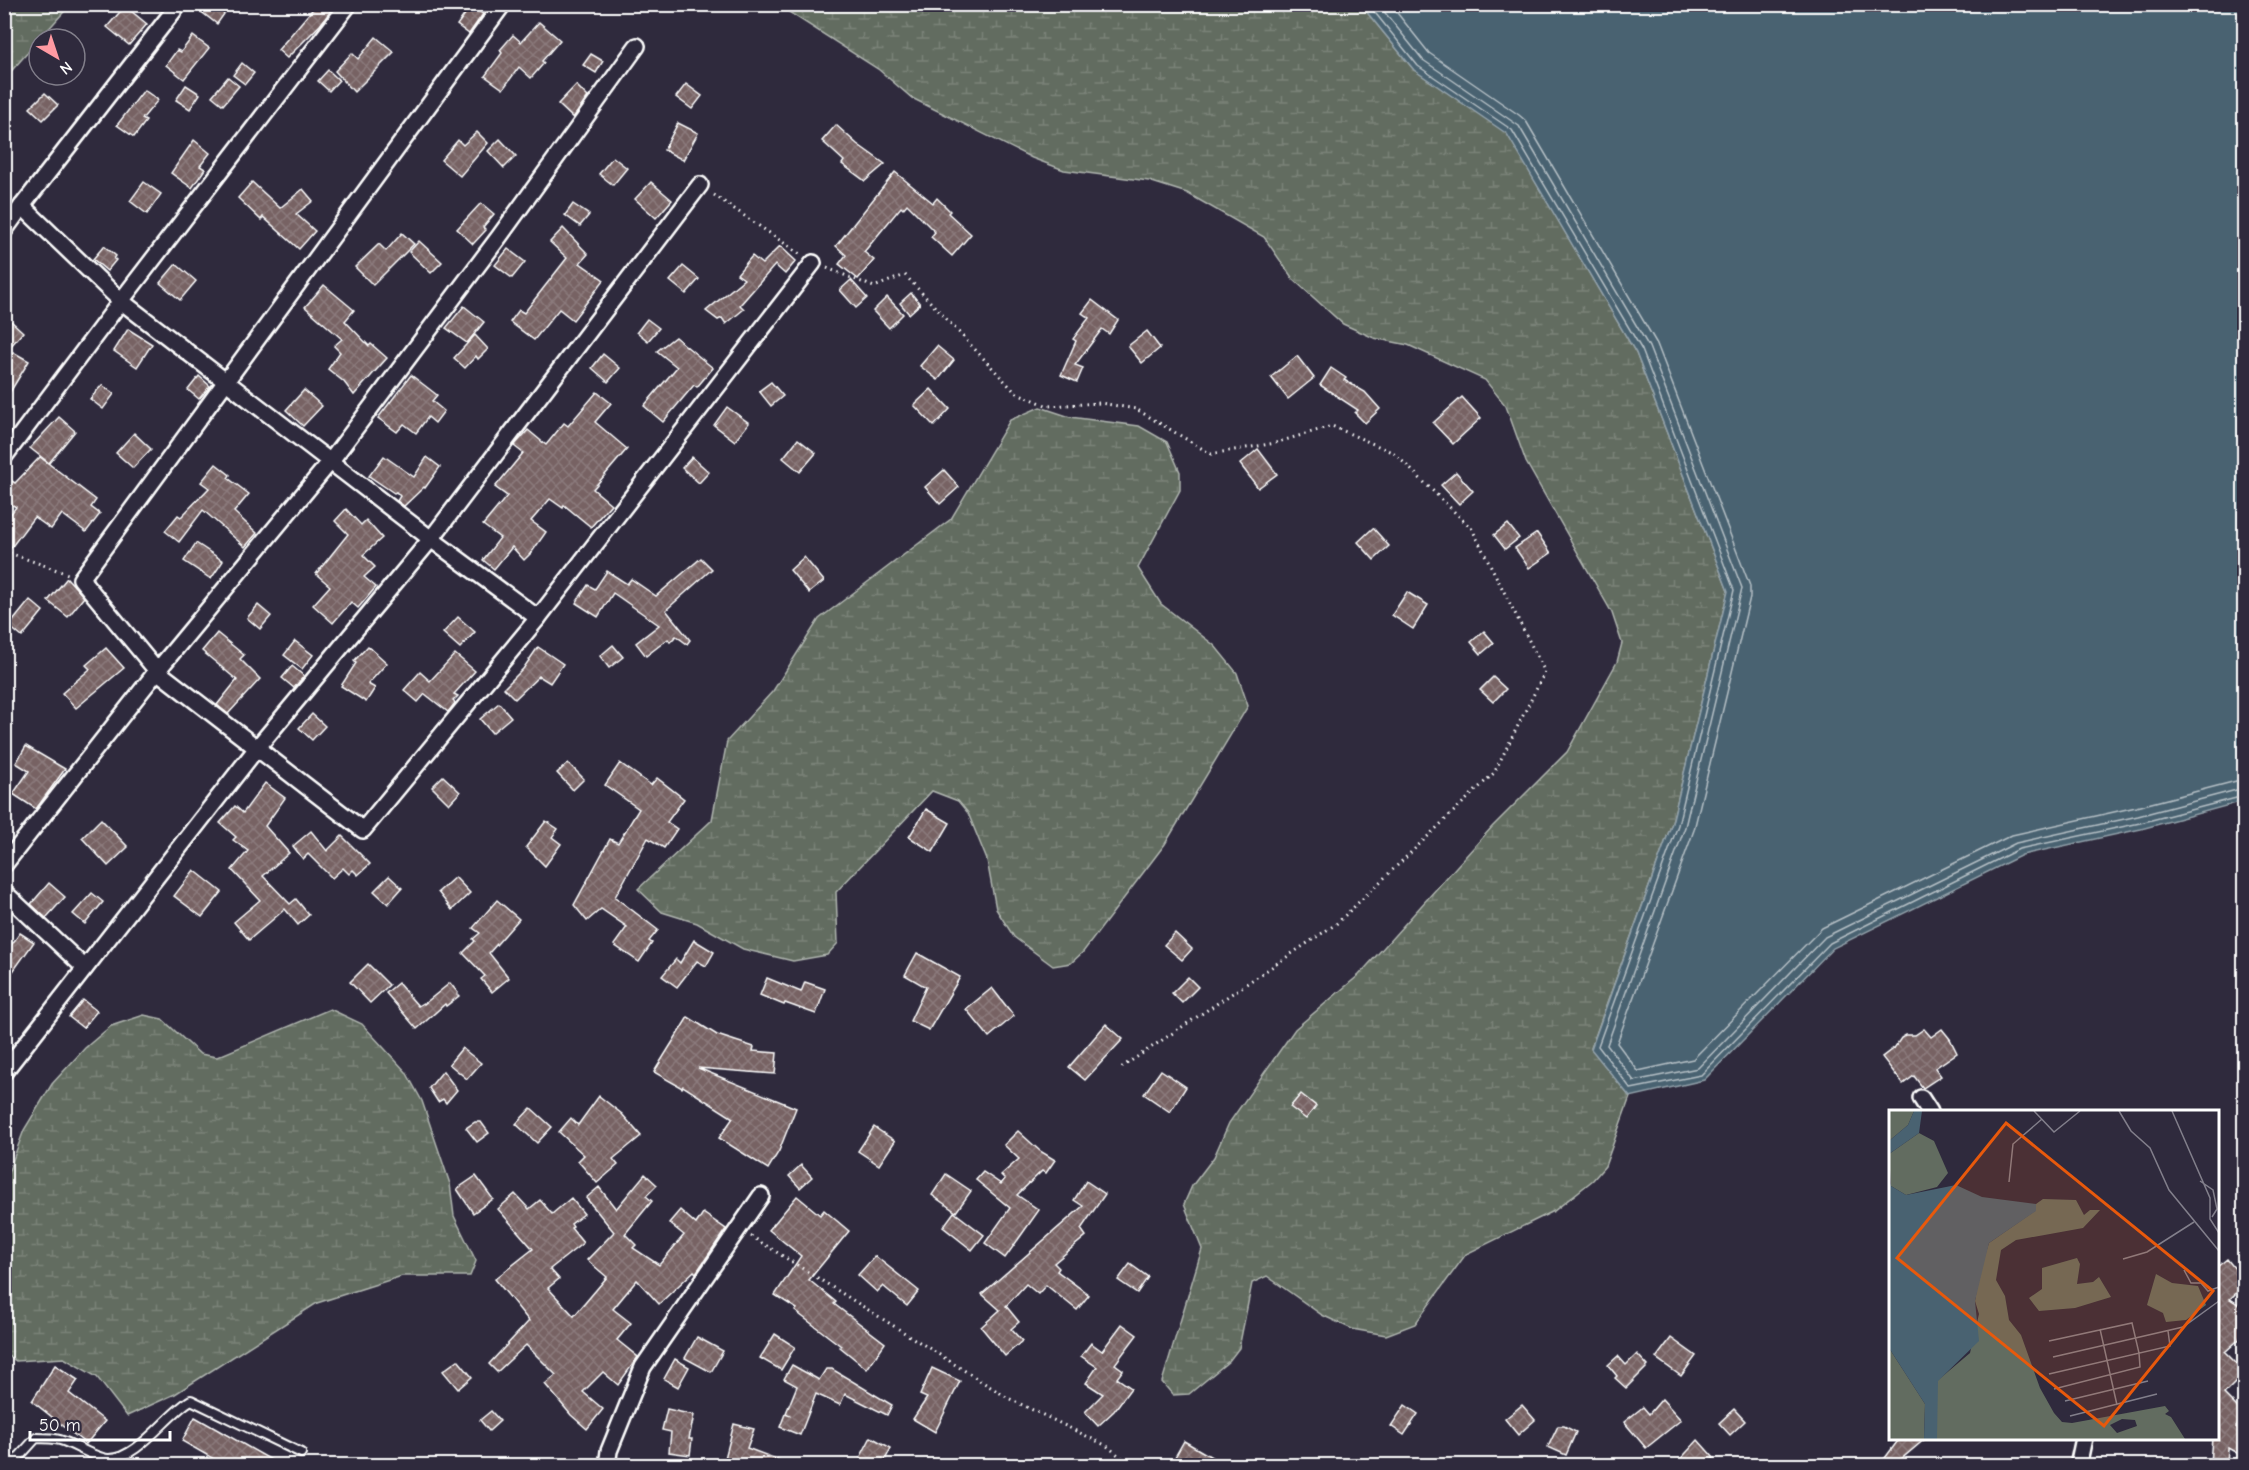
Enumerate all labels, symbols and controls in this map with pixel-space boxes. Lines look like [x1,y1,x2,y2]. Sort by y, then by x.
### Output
north arrow [27,27,87,87]
text: N [56,58,76,78]
inset map [1889,1110,2219,1440]
scale bar [30,1404,170,1442]
text: 50 m [39,1415,81,1436]

